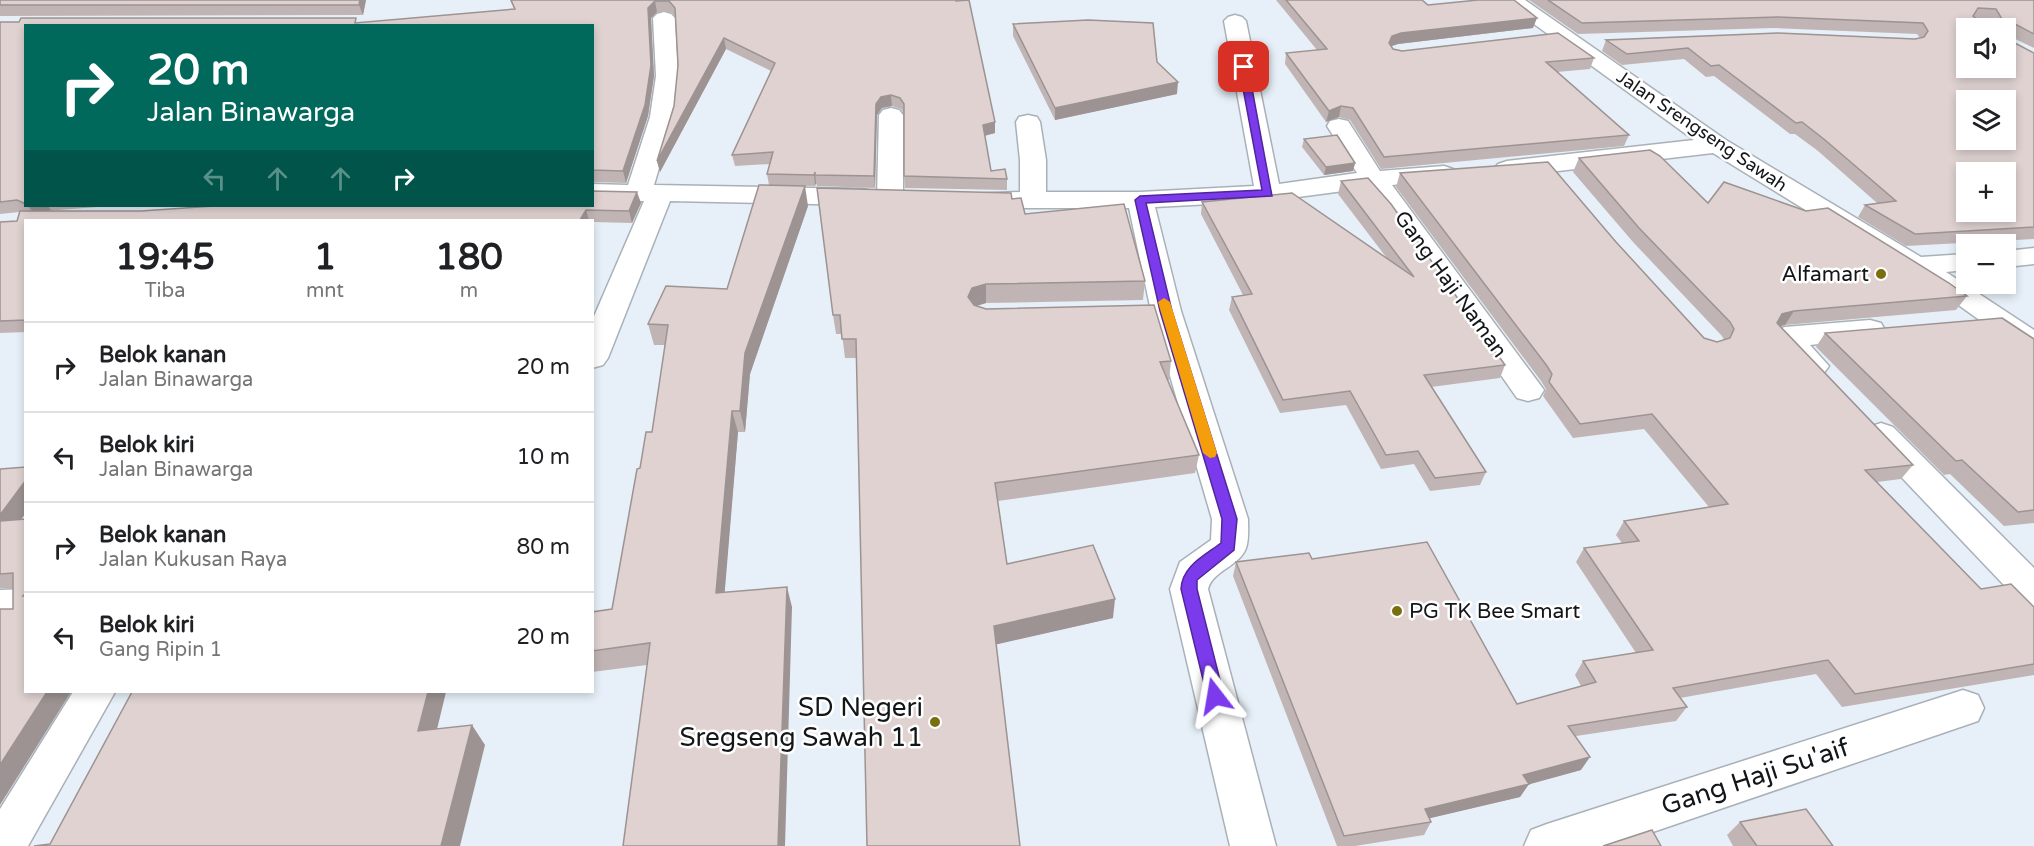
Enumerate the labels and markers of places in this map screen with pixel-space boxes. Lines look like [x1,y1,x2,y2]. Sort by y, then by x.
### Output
pin [1218,41,1269,92]
place label: Alfamart [1782,262,1869,287]
marker: Alfamart [1874,267,1888,281]
place label: PG TK Bee Smart [1409,599,1580,624]
marker: PG TK Bee Smart [1390,604,1404,618]
place label: SD Negeri Sregseng Sawah 11 [680,692,923,753]
marker: SD Negeri Sregseng Sawah 11 [928,715,942,729]

